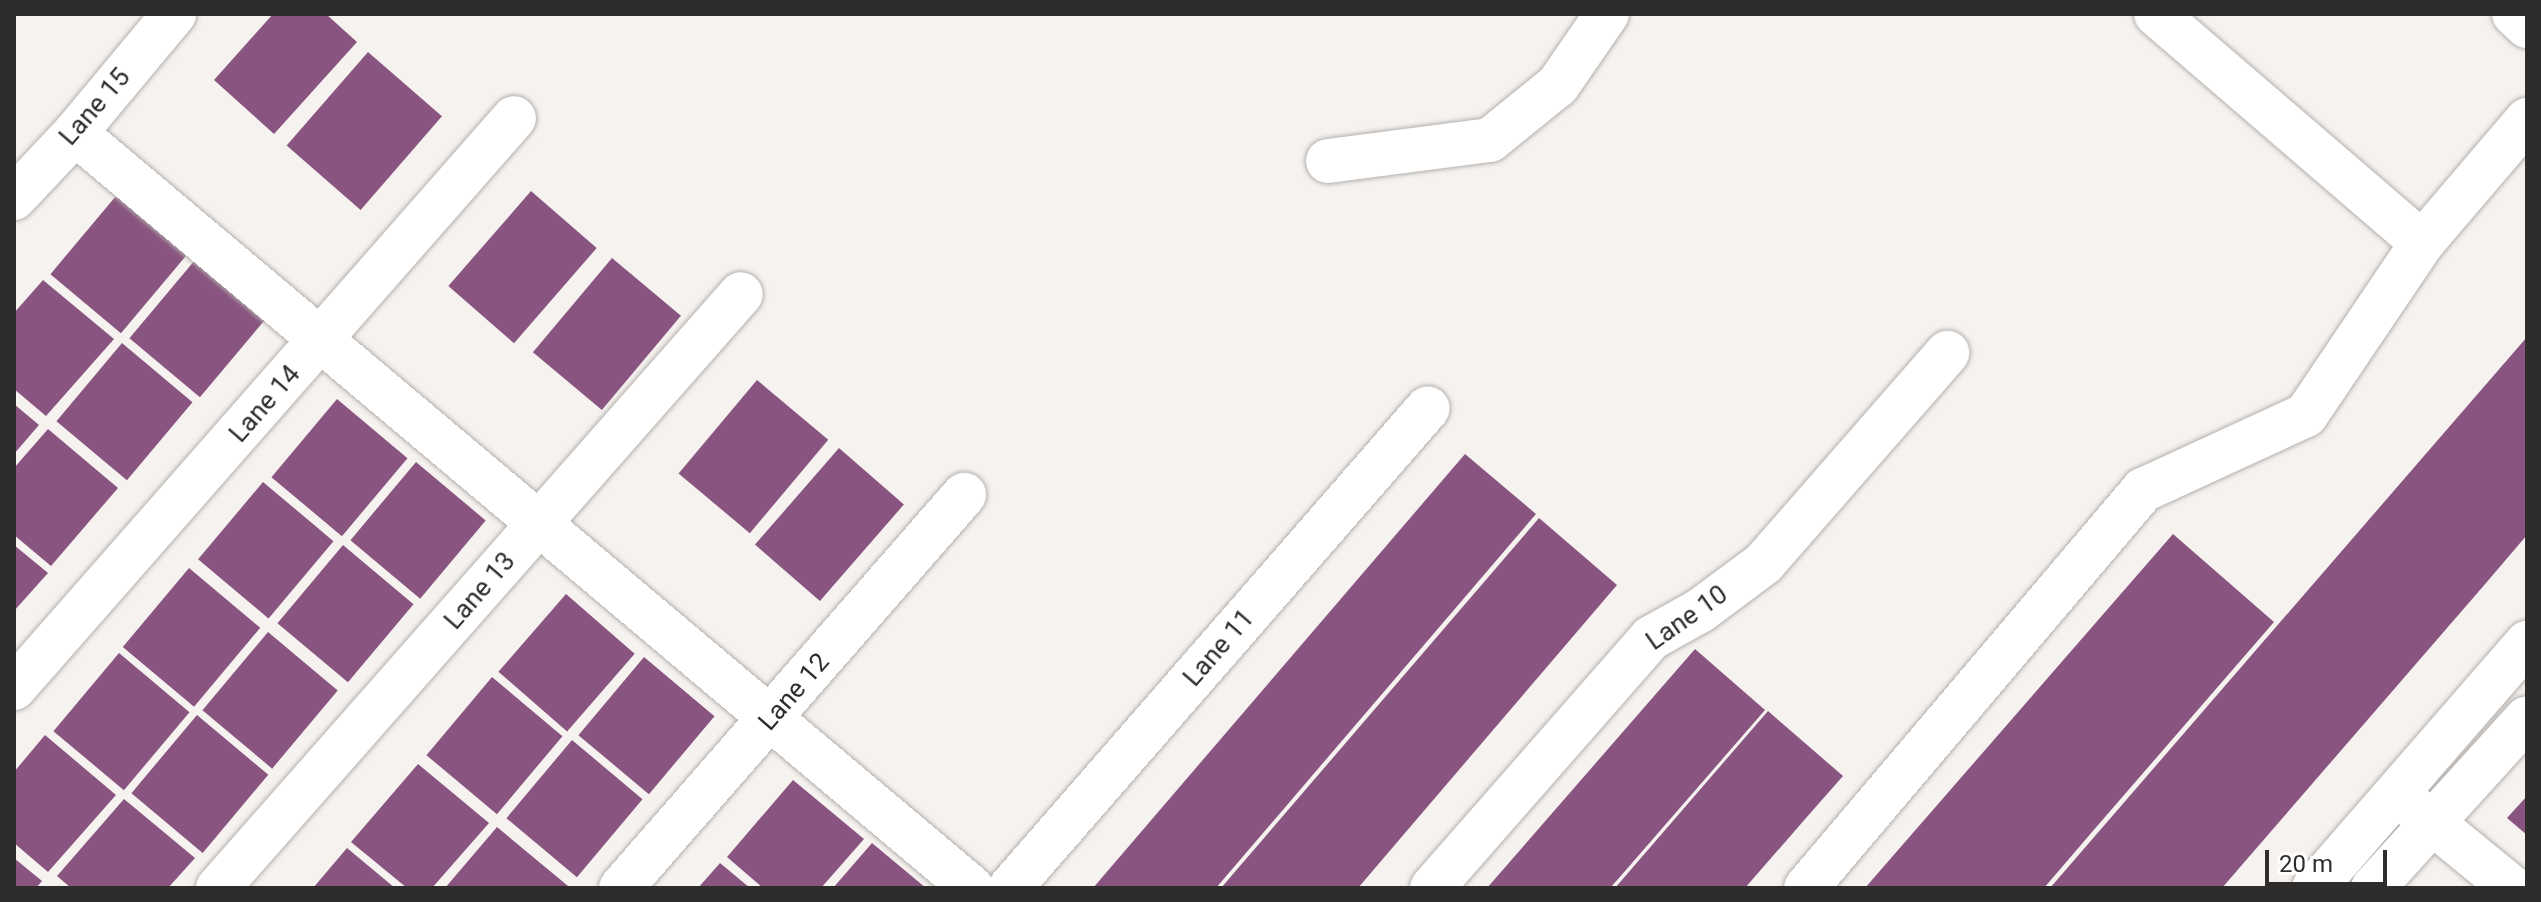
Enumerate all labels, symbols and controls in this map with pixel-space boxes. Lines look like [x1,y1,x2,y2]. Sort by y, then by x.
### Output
street label: Lane 15 [53,62,137,152]
street label: Lane 14 [223,359,307,449]
street label: Lane 13 [438,546,522,636]
street label: Lane 10 [1640,579,1734,657]
street label: Lane 11 [1177,603,1261,693]
street label: Lane 12 [752,647,836,737]
scale bar [2269,834,2391,884]
text: 20 m [2279,850,2333,878]

